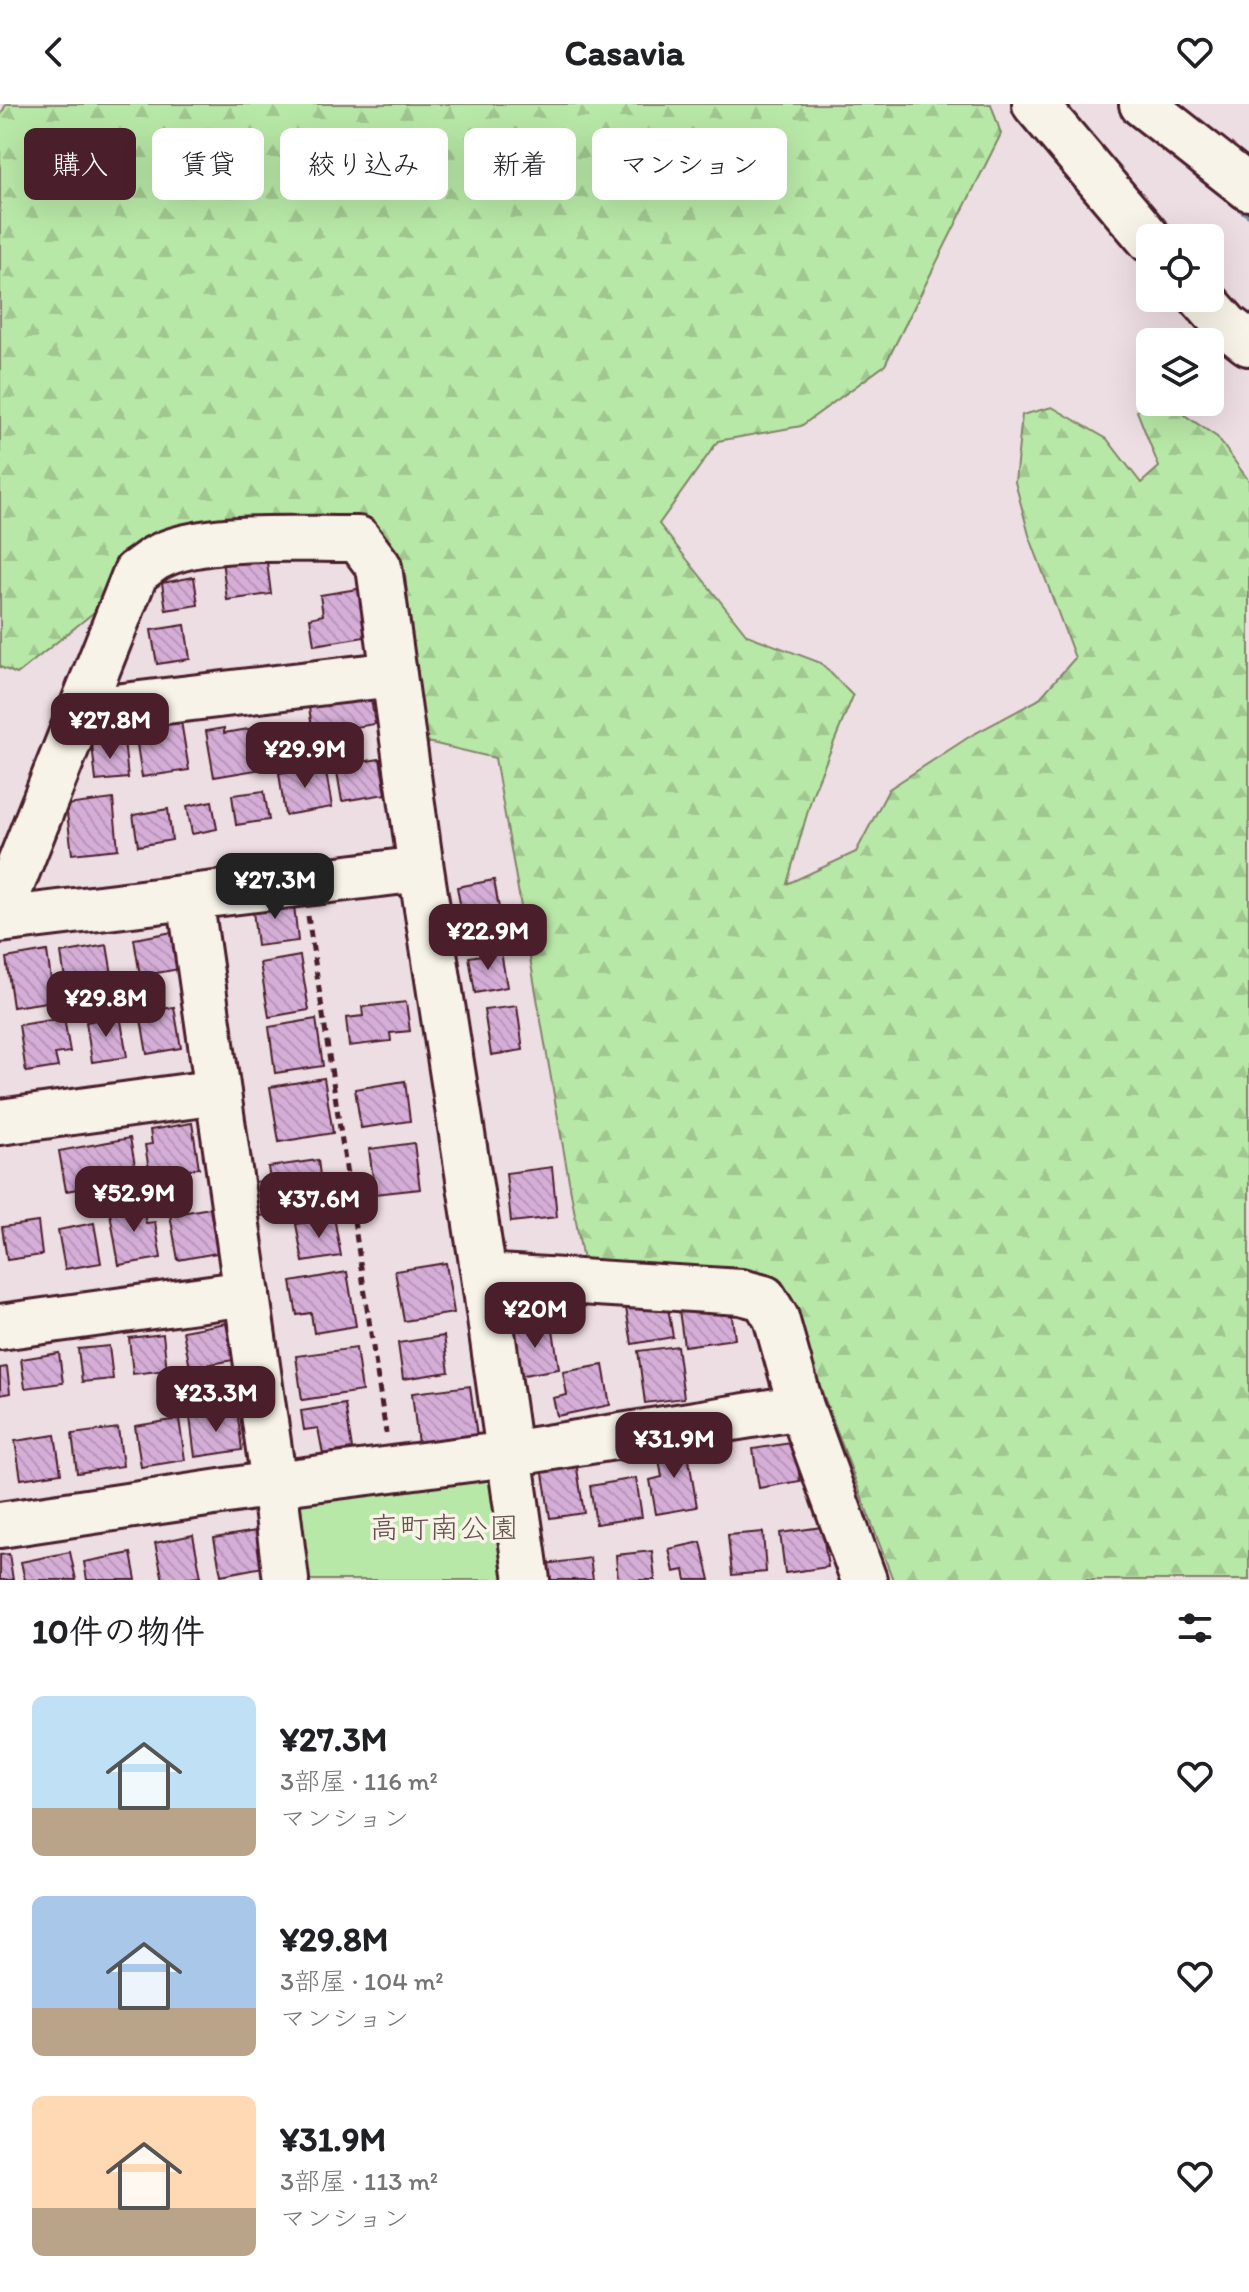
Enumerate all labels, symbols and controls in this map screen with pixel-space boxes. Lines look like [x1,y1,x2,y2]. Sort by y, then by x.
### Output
icon: back [32,30,76,74]
icon: heart [1173,30,1217,74]
text: Casavia [564,31,685,74]
chip: 購入 [24,128,136,200]
chip: 賃貸 [152,128,264,200]
chip: 絞り込み [280,128,448,200]
chip: 新着 [464,128,576,200]
chip: マンション [592,128,787,200]
map controls [1136,224,1224,416]
button: locate [1136,224,1224,312]
button: layers [1136,328,1224,416]
pin: ¥27.8M [45,693,175,761]
text: ¥27.8M [69,703,151,735]
pin: ¥29.9M [240,722,370,790]
text: ¥29.9M [264,732,346,764]
pin: ¥27.3M [210,853,340,921]
text: ¥27.3M [234,863,316,895]
pin: ¥22.9M [423,904,553,972]
text: ¥22.9M [447,914,529,946]
pin: ¥29.8M [41,971,171,1039]
text: ¥29.8M [65,981,147,1013]
pin: ¥52.9M [69,1166,199,1234]
pin: ¥37.6M [254,1172,384,1240]
text: ¥52.9M [93,1176,175,1208]
text: ¥37.6M [278,1182,360,1214]
pin: ¥20M [488,1282,582,1350]
text: ¥20M [503,1292,567,1324]
pin: ¥23.3M [151,1366,281,1434]
text: ¥23.3M [174,1376,258,1408]
pin: ¥31.9M [609,1412,739,1480]
text: ¥31.9M [633,1422,715,1454]
park label: 高町南公園 [369,1509,519,1546]
icon: filters [1173,1606,1217,1650]
text: 10件の物件 [32,1611,205,1652]
text: ¥27.3M [280,1719,387,1760]
icon: home [96,1728,192,1824]
icon: heart [1173,1754,1217,1798]
text: 3部屋 · 116 m² [280,1765,438,1797]
text: マンション [280,1802,409,1834]
text: ¥29.8M [280,1919,388,1960]
icon: home [96,1928,192,2024]
icon: heart [1173,1954,1217,1998]
text: 3部屋 · 104 m² [280,1965,444,1997]
text: マンション [280,2002,409,2034]
text: ¥31.9M [280,2119,386,2160]
icon: home [96,2128,192,2224]
icon: heart [1173,2154,1217,2198]
text: 3部屋 · 113 m² [280,2165,438,2197]
text: マンション [280,2202,409,2234]

